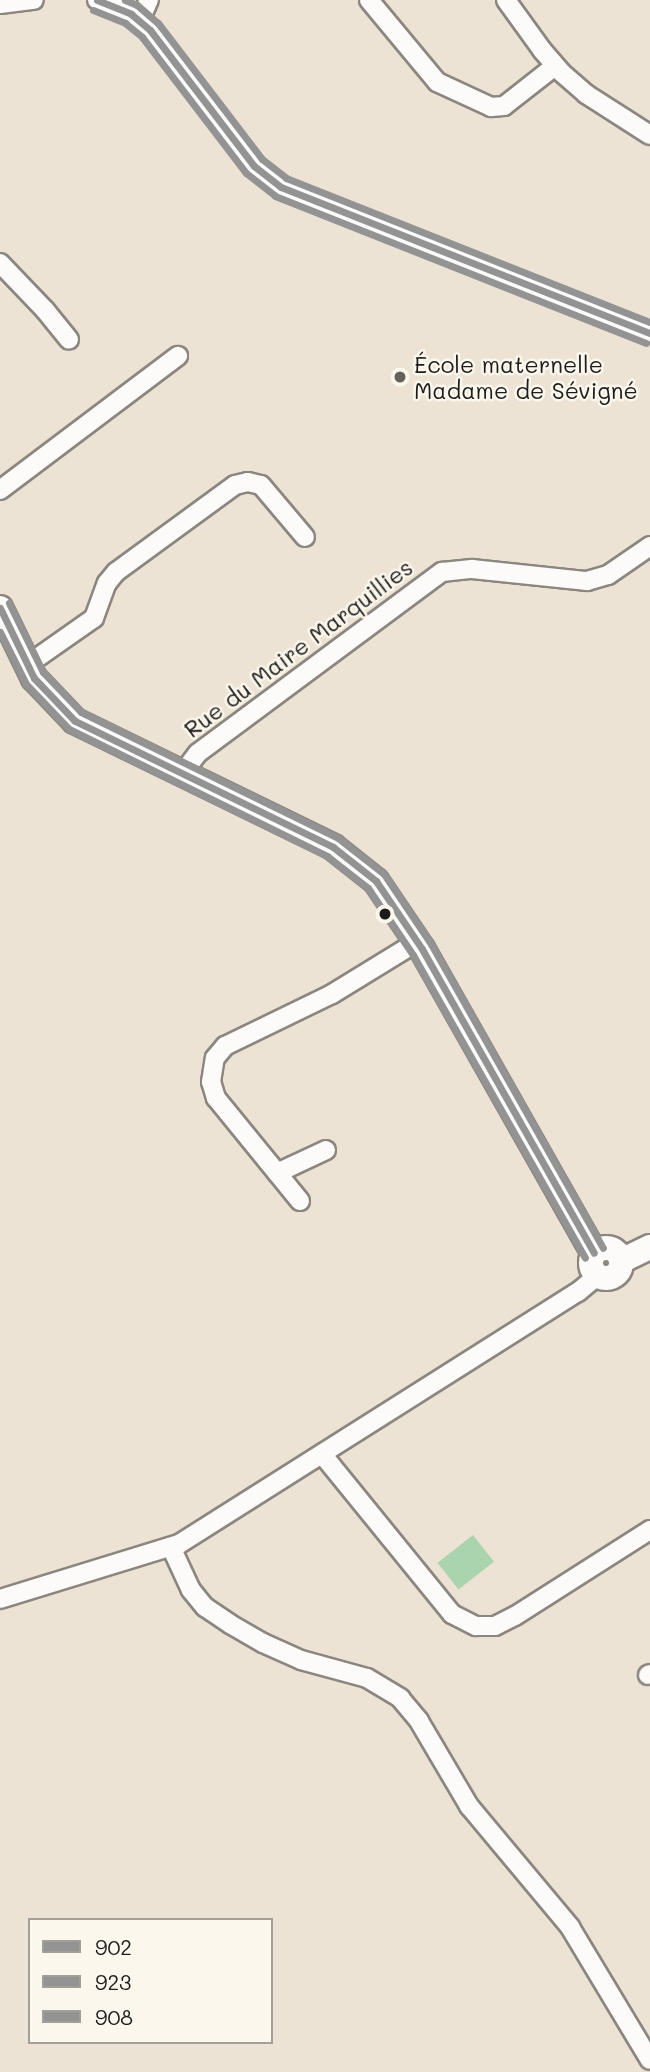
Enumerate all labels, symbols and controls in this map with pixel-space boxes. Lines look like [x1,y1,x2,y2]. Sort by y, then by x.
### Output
place label: École maternelle Madame de Sévigné [414,350,638,404]
marker: École maternelle Madame de Sévigné [392,369,408,385]
street label: Rue du Maire Marquillies [178,553,418,743]
unlabelled marker [378,907,392,921]
legend [28,1918,273,2044]
text: 902 [95,1933,132,1960]
text: 923 [95,1968,131,1995]
text: 908 [95,2003,133,2030]

